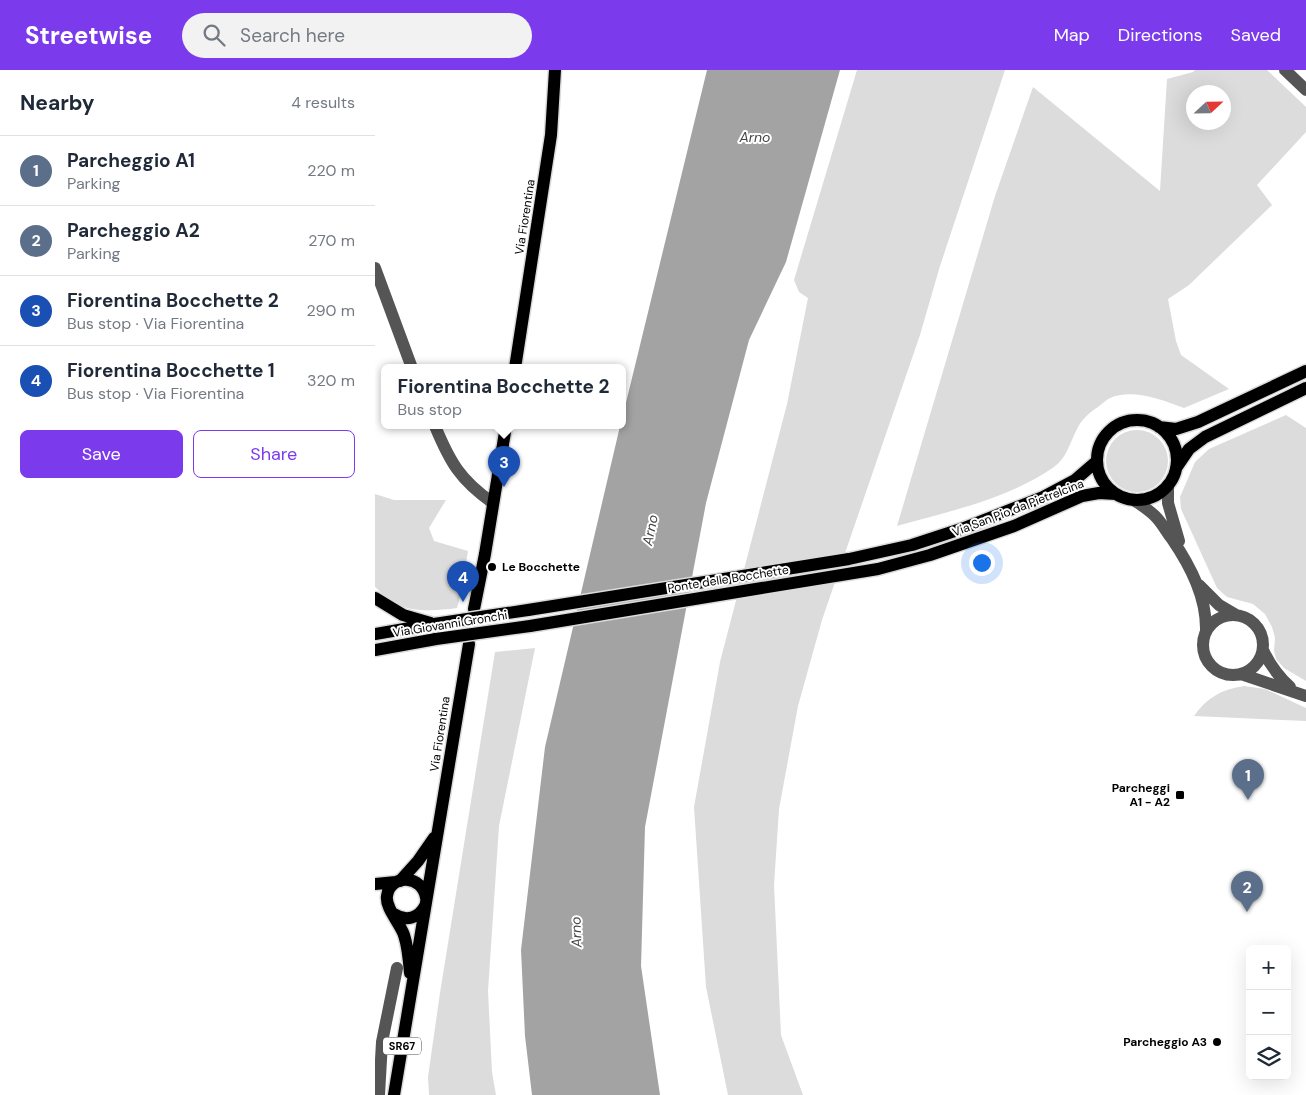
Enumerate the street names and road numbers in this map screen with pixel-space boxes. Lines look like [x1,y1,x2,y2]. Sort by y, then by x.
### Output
street label: Via Fiorentina [511,178,539,256]
street label: Via San Pio da Pietrelcina [950,476,1086,540]
street label: Ponte delle Bocchette [666,561,790,596]
street label: Via Giovanni Gronchi [392,607,509,641]
street label: Via Fiorentina [426,695,454,773]
road number: SR67 [383,1038,421,1054]

